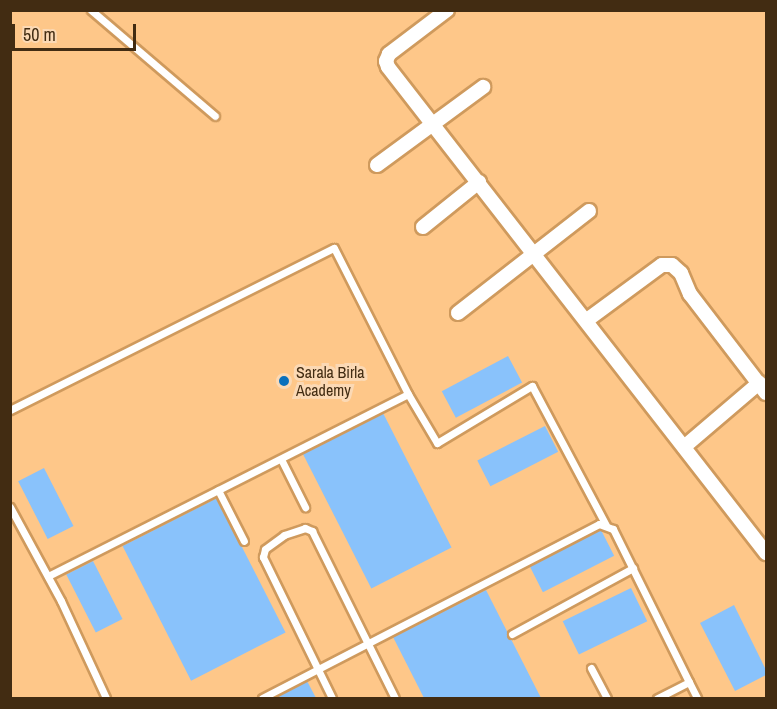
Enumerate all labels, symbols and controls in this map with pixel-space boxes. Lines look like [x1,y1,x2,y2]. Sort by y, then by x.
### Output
scale bar [15,12,140,50]
text: 50 m [23,22,56,47]
place label: Sarala Birla Academy [296,362,365,400]
marker: Sarala Birla Academy [277,374,291,388]

